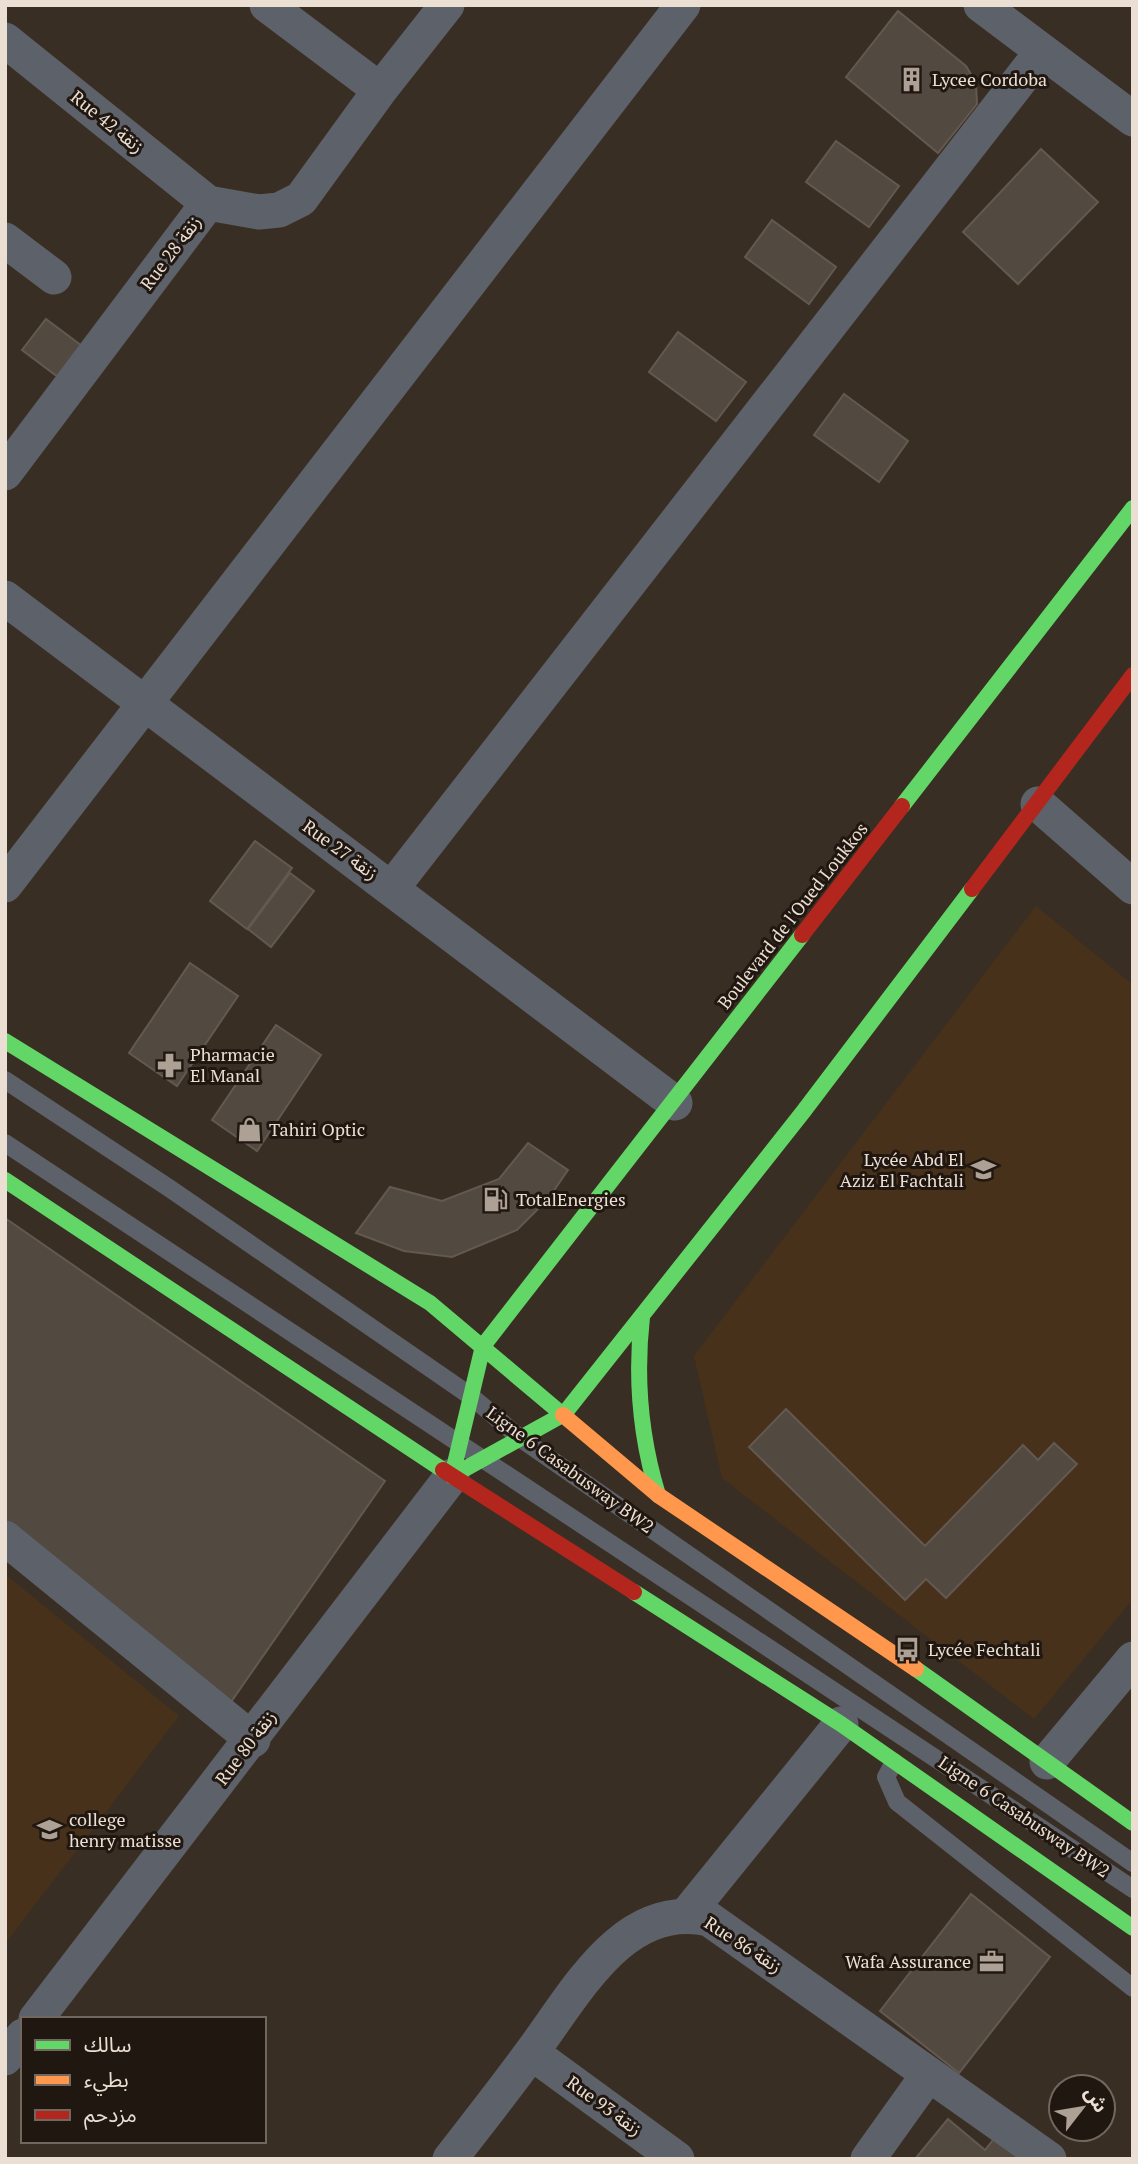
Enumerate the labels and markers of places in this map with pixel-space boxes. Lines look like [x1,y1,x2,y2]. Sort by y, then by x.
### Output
building icon: Lycee Cordoba [898,66,926,94]
place label: Lycee Cordoba [932,67,1047,91]
place label: Pharmacie El Manal [190,1042,275,1087]
pharmacy icon: Pharmacie El Manal [156,1051,184,1079]
shop icon: Tahiri Optic [235,1116,263,1144]
place label: Tahiri Optic [269,1117,365,1141]
place label: Lycée Abd El Aziz El Fachtali [840,1147,964,1192]
school or university icon: Lycée Abd El Aziz El Fachtali [970,1156,998,1184]
fuel station icon: TotalEnergies [482,1186,510,1214]
place label: TotalEnergies [516,1187,626,1211]
bus stop icon: Lycée Fechtali [894,1636,922,1664]
place label: Lycée Fechtali [928,1637,1041,1661]
place label: college henry matisse [69,1807,181,1852]
school or university icon: college henry matisse [35,1816,63,1844]
office icon: Wafa Assurance [977,1948,1005,1976]
place label: Wafa Assurance [845,1949,971,1973]

